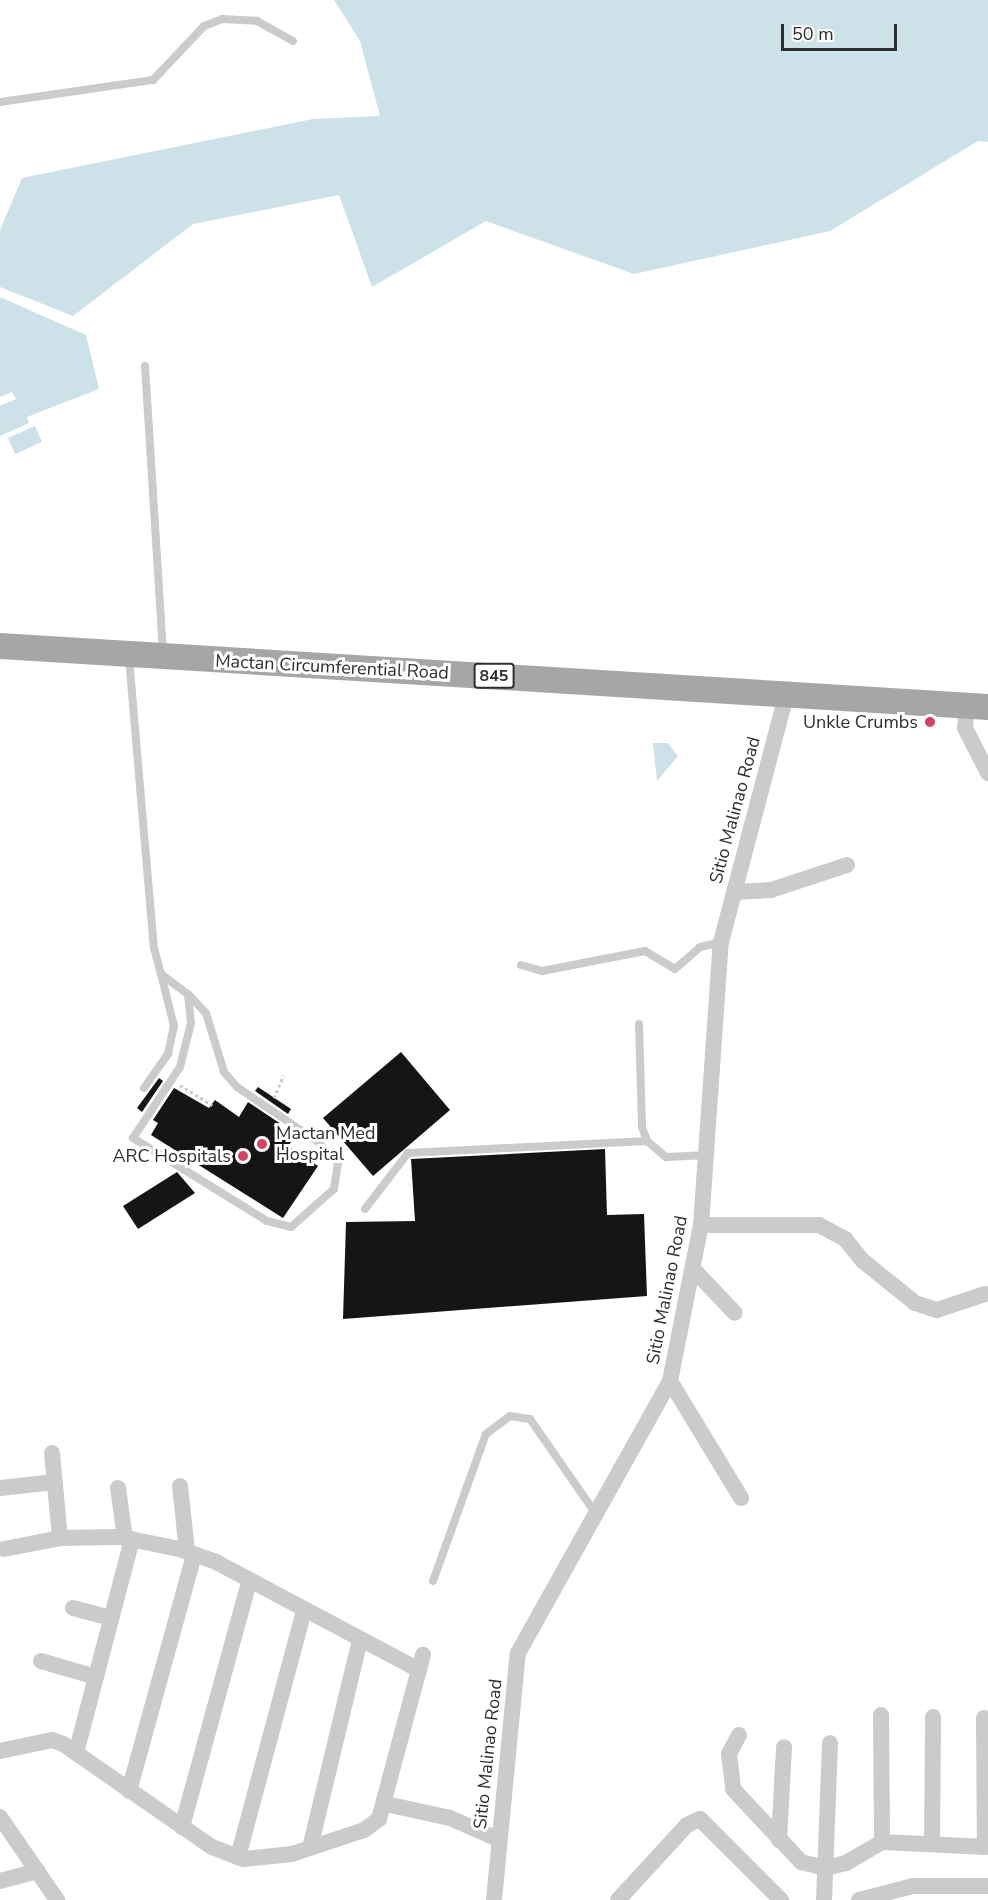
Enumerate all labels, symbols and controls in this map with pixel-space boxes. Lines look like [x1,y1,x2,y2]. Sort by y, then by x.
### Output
scale bar [784,12,900,50]
text: 50 m [792,22,834,46]
street label: Mactan Circumferential Road [215,650,449,684]
road number: 845 [473,663,515,689]
place label: Unkle Crumbs [803,711,918,733]
marker: Unkle Crumbs [923,715,937,729]
street label: Sitio Malinao Road [705,734,765,886]
place label: Mactan Med Hospital [276,1123,375,1166]
marker: Mactan Med Hospital [253,1135,271,1153]
place label: ARC Hospitals [112,1145,231,1167]
marker: ARC Hospitals [236,1149,250,1163]
street label: Sitio Malinao Road [642,1214,692,1366]
street label: Sitio Malinao Road [469,1678,507,1830]

